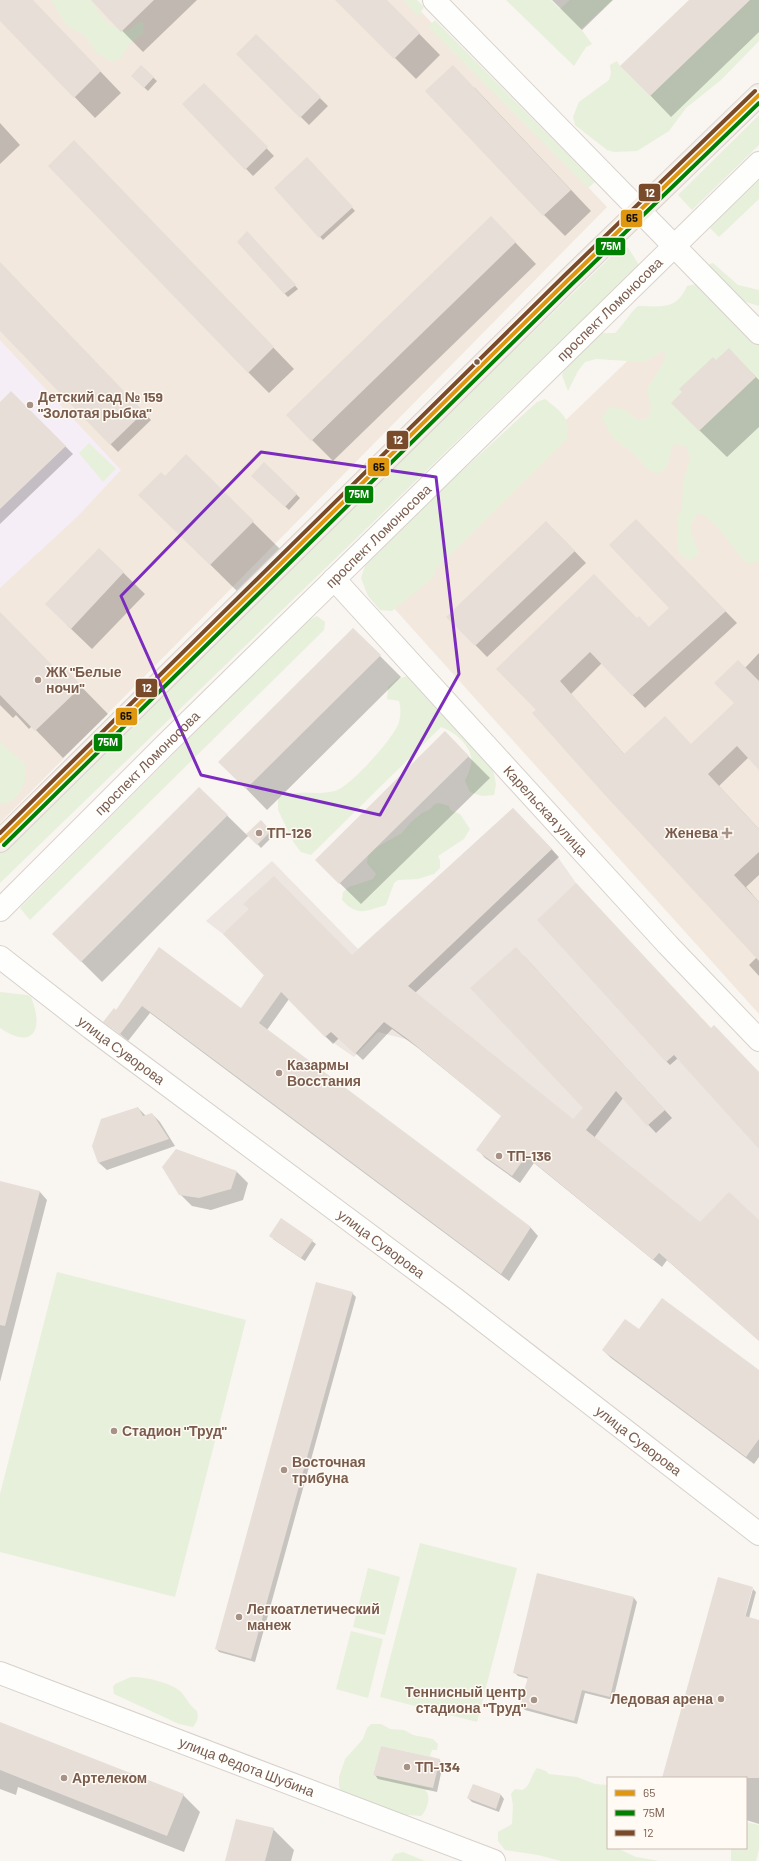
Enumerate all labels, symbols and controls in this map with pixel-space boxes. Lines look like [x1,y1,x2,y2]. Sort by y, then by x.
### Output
line badge: 12 [638,183,661,202]
text: 12 [645,186,655,199]
line badge: 65 [620,209,643,228]
text: 65 [626,211,638,224]
line badge: 75М [595,237,626,256]
text: 75М [601,239,621,252]
street label: проспект Ломоносова [553,253,666,364]
unlabelled marker [472,357,482,367]
place label: Детский сад № 159 "Золотая рыбка" [38,388,163,421]
marker: Детский сад № 159 "Золотая рыбка" [25,400,35,410]
line badge: 12 [386,430,409,450]
text: 12 [393,433,403,446]
line badge: 65 [367,457,390,477]
text: 65 [373,460,385,473]
street label: проспект Ломоносова [322,480,434,591]
line badge: 75М [344,485,374,504]
text: 75М [349,487,369,500]
place label: ЖК "Белые ночи" [45,663,122,696]
marker: ЖК "Белые ночи" [33,675,43,685]
line badge: 12 [135,678,158,698]
text: 12 [142,681,152,694]
street label: проспект Ломоносова [91,707,203,818]
line badge: 65 [115,707,138,726]
text: 65 [120,709,132,722]
line badge: 75М [93,733,123,752]
text: 75М [98,735,118,748]
street label: Карельская улица [500,762,592,860]
place label: ТП-126 [267,824,312,841]
place label: Женева [664,824,718,841]
marker: Женева [721,827,733,839]
marker: ТП-126 [254,828,264,838]
street label: улица Суворова [75,1012,168,1088]
place label: Казармы Восстания [287,1056,361,1089]
marker: Казармы Восстания [274,1068,284,1078]
place label: ТП-136 [507,1147,552,1164]
marker: ТП-136 [494,1151,504,1161]
street label: улица Суворова [335,1205,428,1281]
street label: улица Суворова [592,1402,685,1479]
place label: Стадион "Труд" [122,1422,227,1439]
marker: Стадион "Труд" [109,1426,119,1436]
place label: Восточная трибуна [292,1453,366,1486]
marker: Восточная трибуна [279,1465,289,1475]
place label: Легкоатлетический манеж [247,1600,380,1633]
marker: Легкоатлетический манеж [234,1612,244,1622]
place label: Теннисный центр стадиона "Труд" [405,1683,526,1716]
place label: Ледовая арена [610,1690,713,1707]
marker: Ледовая арена [716,1694,726,1704]
marker: Теннисный центр стадиона "Труд" [529,1695,539,1705]
street label: улица Федота Шубина [177,1733,317,1800]
place label: ТП-134 [415,1758,460,1775]
marker: ТП-134 [402,1762,412,1772]
place label: Артелеком [72,1769,147,1786]
marker: Артелеком [59,1773,69,1783]
legend [607,1777,747,1849]
text: 65 [643,1785,655,1799]
text: 75М [643,1805,665,1819]
text: 12 [643,1825,654,1839]

